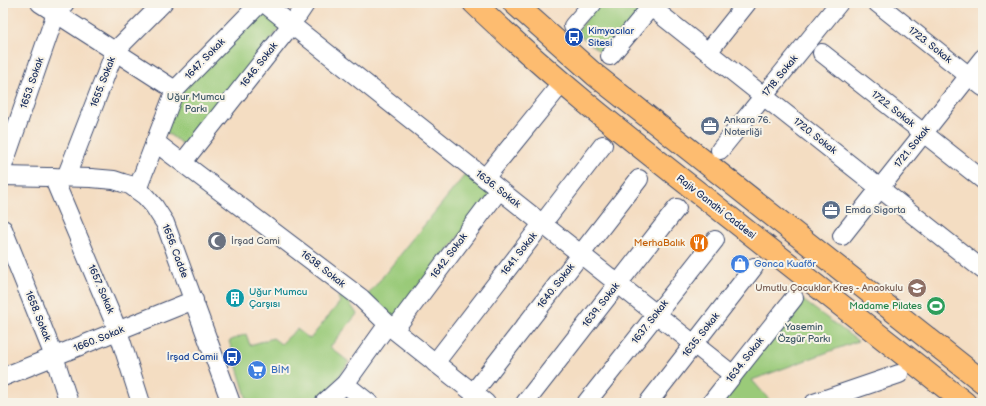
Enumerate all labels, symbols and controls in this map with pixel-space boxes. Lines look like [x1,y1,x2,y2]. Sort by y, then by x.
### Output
street label: 1723. Sokak [906,24,954,66]
place label: Kimyacılar Sitesi [588,25,634,49]
bus stop icon: Kimyacılar Sitesi [563,26,585,48]
street label: 1647. Sokak [182,36,228,82]
street label: 1646. Sokak [238,40,280,90]
street label: 1718. Sokak [760,53,800,99]
street label: 1655. Sokak [88,55,118,109]
street label: 1653. Sokak [18,56,46,110]
street label: 1722. Sokak [869,88,917,130]
park label: Uğur Mumcu Parkı [167,91,225,115]
place label: Ankara 76. Noterliği [724,114,771,138]
office icon: Ankara 76. Noterliği [699,115,721,137]
street label: 1720. Sokak [791,115,839,157]
street label: 1721. Sokak [892,124,932,170]
street label: 1636. Sokak [473,168,523,210]
street label: Rajiv Gandhi Caddesi [674,172,758,242]
office icon: Emda Sigorta [820,199,842,221]
place label: Emda Sigorta [845,204,906,216]
street label: 1656. Cadde [159,222,191,280]
mosque icon: İrşad Cami [206,230,228,252]
street label: 1641. Sokak [498,230,540,278]
street label: 1642. Sokak [428,231,470,281]
restaurant icon: MerhaBalık [688,232,710,254]
place label: İrşad Cami [231,235,280,247]
place label: MerhaBalık [634,237,685,249]
street label: 1638. Sokak [298,248,348,290]
shop icon: Gonca Kuaför [729,253,751,275]
place label: Gonca Kuaför [754,258,816,270]
street label: 1640. Sokak [535,261,577,311]
street label: 1657. Sokak [85,263,117,315]
school or university icon: Umutlu Çocuklar Kreş - Anaokulu [906,277,928,299]
street label: 1639. Sokak [580,280,622,330]
place label: Umutlu Çocuklar Kreş - Anaokulu [755,282,903,294]
place label: Uğur Mumcu Çarşısı [249,286,307,310]
building icon: Uğur Mumcu Çarşısı [224,287,246,309]
street label: 1658. Sokak [23,289,54,343]
sports icon: Madame Pilates [925,295,947,317]
street label: 1637. Sokak [629,298,671,346]
place label: Madame Pilates [849,300,922,312]
street label: 1635. Sokak [680,310,722,360]
park label: Yasemin Özgür Parkı [778,321,830,345]
street label: 1660. Sokak [72,323,126,355]
street label: 1634. Sokak [724,335,766,385]
bus stop icon: İrşad Camii [221,346,243,368]
place label: İrşad Camii [167,351,218,363]
supermarket icon: BİM [246,359,268,381]
place label: BİM [271,364,289,376]

